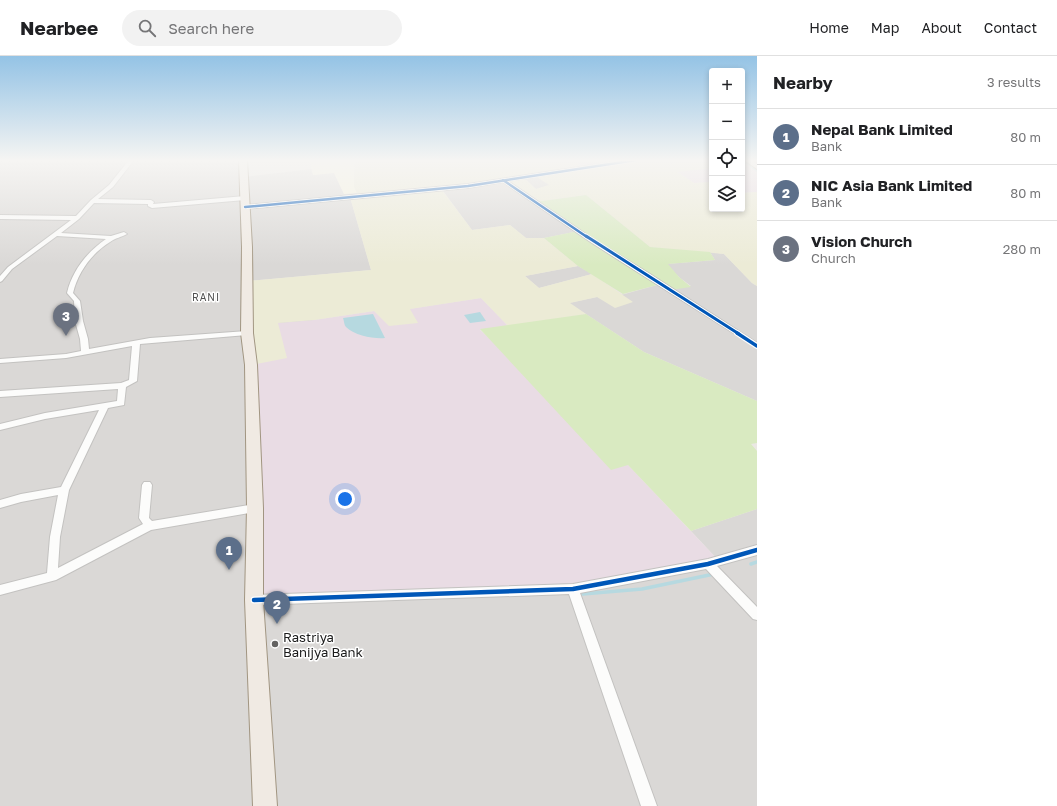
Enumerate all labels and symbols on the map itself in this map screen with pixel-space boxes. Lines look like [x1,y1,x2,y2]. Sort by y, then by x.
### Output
district label: RANI [192,291,220,303]
pin: 3 [53,303,79,336]
your location [335,489,355,509]
pin: 1 [216,537,242,570]
pin: 2 [264,591,290,624]
place label: Rastriya Banijya Bank [283,629,364,660]
marker: Rastriya Banijya Bank [270,639,280,649]

